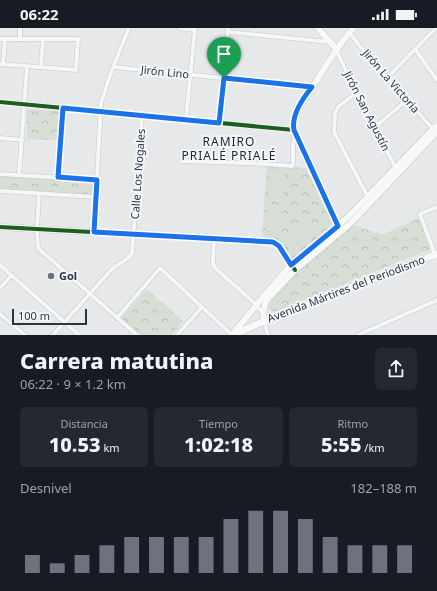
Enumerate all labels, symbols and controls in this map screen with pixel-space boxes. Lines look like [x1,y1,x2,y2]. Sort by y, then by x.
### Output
text: 06:22 [20,4,59,24]
pin [207,37,241,78]
icon: arrive [213,43,235,65]
street label: Jirón La Victoria [359,45,423,116]
street label: Jirón Lino [139,61,190,82]
street label: Jirón San Agustín [340,67,394,153]
street label: Calle Los Nogales [127,128,148,220]
district label: RAMIRO PRIALÉ PRIALÉ [182,133,276,164]
street label: Avenida Mártires del Periodismo [265,251,427,326]
place label: Gol [59,268,77,283]
marker: Gol [46,271,56,281]
scale bar [12,307,87,326]
text: 100 m [18,308,50,323]
text: Carrera matutina [20,345,213,375]
button: share [375,348,417,390]
text: 06:22 · 9 × 1.2 km [20,375,126,393]
text: Distancia [60,416,108,431]
text: Tiempo [199,416,238,431]
text: Ritmo [338,416,368,431]
text: 10.53 [49,431,101,458]
text: 1:02:18 [184,431,253,458]
text: 5:55 [321,431,361,458]
text: km [101,440,120,455]
text: /km [361,440,385,455]
text: Desnivel [20,479,72,497]
text: 182–188 m [350,479,417,497]

